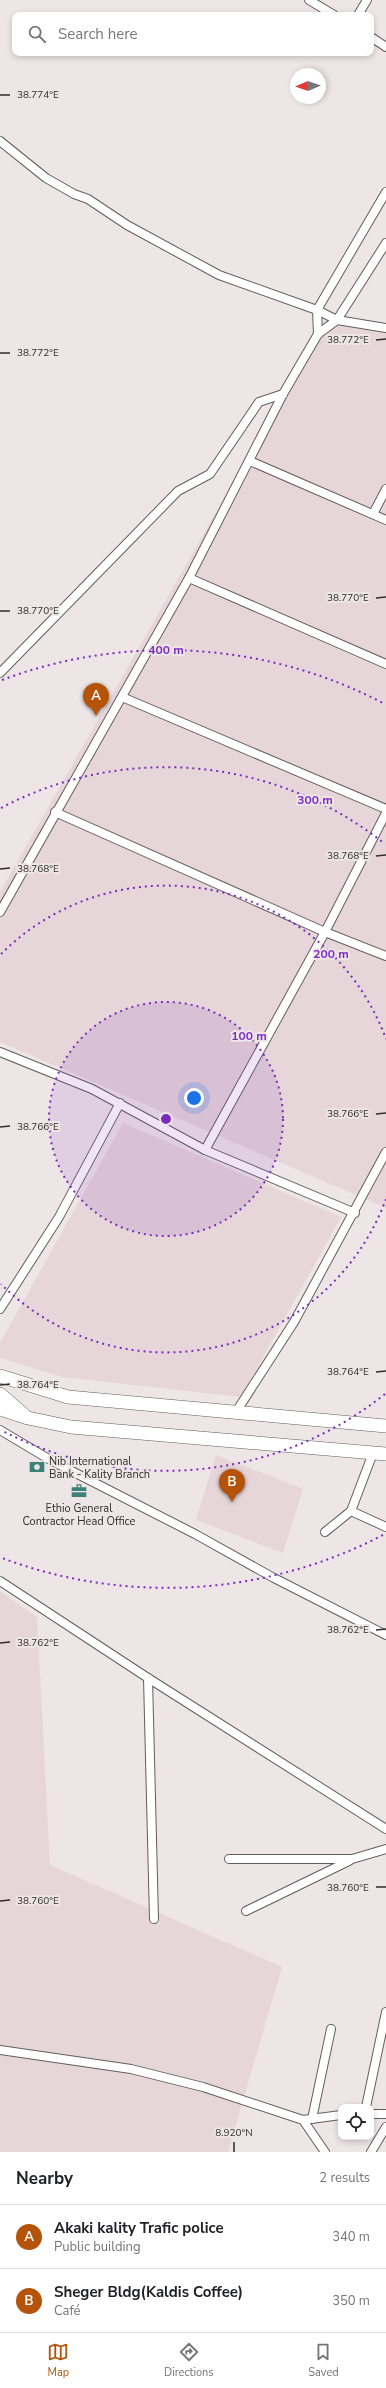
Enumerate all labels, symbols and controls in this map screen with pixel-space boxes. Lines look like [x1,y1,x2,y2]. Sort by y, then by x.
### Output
search box [12,12,374,56]
icon: search [26,23,48,45]
text: Search here [58,24,138,44]
north arrow [290,68,326,104]
text: 38.774°E [17,88,59,102]
text: 38.772°E [327,333,369,347]
text: 38.772°E [17,346,59,360]
text: 38.770°E [327,591,369,605]
text: 38.770°E [17,604,59,618]
text: 400 m [148,642,184,658]
pin: A [83,683,109,716]
text: 300 m [297,792,333,808]
text: 38.768°E [327,849,369,863]
text: 38.768°E [17,862,59,876]
text: 200 m [313,946,349,962]
text: 100 m [231,1028,267,1044]
your location [184,1088,204,1108]
text: 38.766°E [327,1107,369,1121]
centre of rings [159,1112,173,1126]
text: 38.766°E [17,1120,59,1134]
text: 38.764°E [327,1365,369,1379]
text: 38.764°E [17,1378,59,1392]
place label: Nib International Bank - Kality Branch [49,1454,150,1482]
bank icon: Nib International Bank - Kality Branch [28,1458,46,1476]
pin: B [219,1469,245,1502]
office icon: Ethio General Contractor Head Office [70,1482,88,1500]
place label: Ethio General Contractor Head Office [23,1501,136,1529]
text: 38.762°E [327,1623,369,1637]
text: 38.762°E [17,1636,59,1650]
text: 38.760°E [327,1881,369,1895]
text: 38.760°E [17,1894,59,1908]
map controls [338,2104,374,2140]
button: locate [338,2104,374,2140]
text: 8.920°N [215,2126,253,2140]
text: Nearby [16,2167,73,2190]
text: 2 results [319,2169,370,2187]
text: Akaki kality Trafic police [54,2218,224,2238]
text: A [24,2228,34,2246]
text: 340 m [332,2228,370,2246]
text: Public building [54,2238,141,2256]
text: Sheger Bldg(Kaldis Coffee) [54,2282,243,2302]
text: B [25,2292,33,2310]
text: 350 m [332,2292,370,2310]
text: Café [54,2302,81,2320]
tab: Map [47,2341,69,2380]
tab: Directions [164,2341,214,2380]
tab: Saved [308,2341,339,2380]

